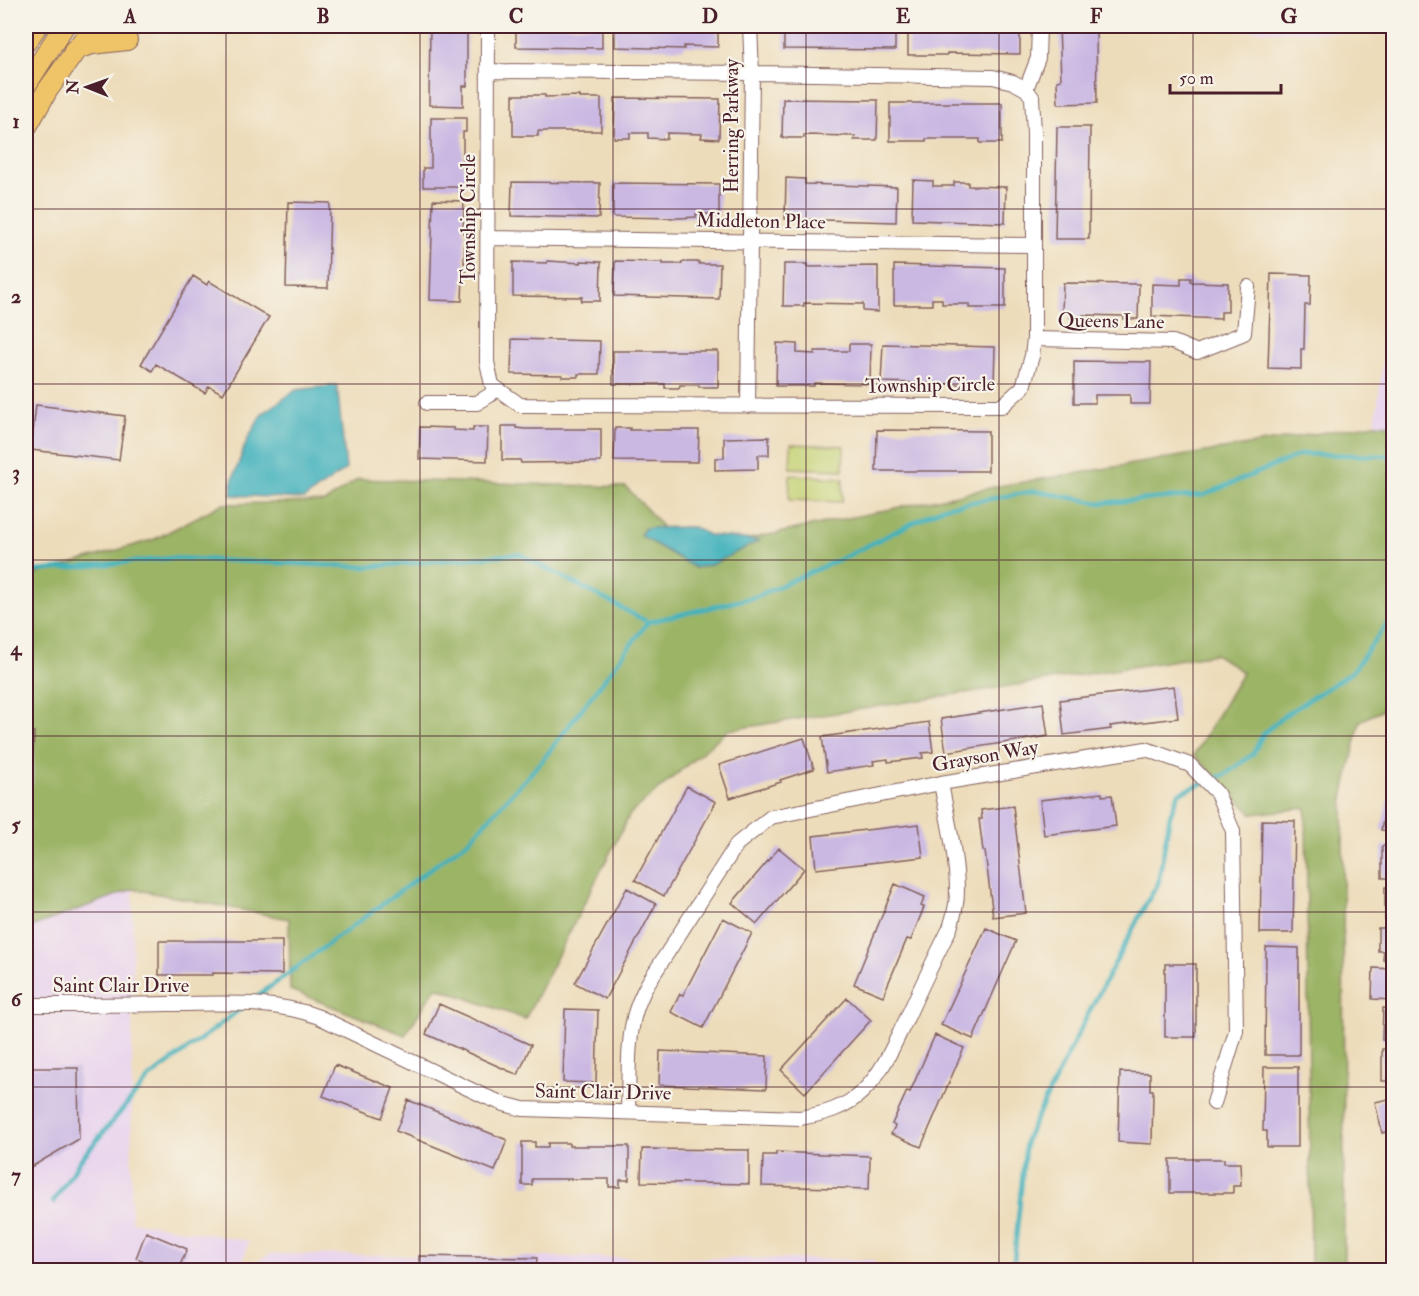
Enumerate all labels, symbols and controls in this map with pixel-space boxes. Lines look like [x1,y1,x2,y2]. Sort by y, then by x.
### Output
text: A [123,4,137,29]
text: B [316,4,330,29]
text: C [509,4,523,29]
text: D [702,4,718,29]
text: E [896,4,911,29]
text: F [1090,4,1103,29]
text: G [1281,4,1298,29]
north arrow [57,57,117,117]
scale bar [1170,57,1281,95]
street label: Herring Parkway [719,58,744,193]
text: 50 m [1179,67,1214,90]
text: N [63,79,83,95]
text: 1 [12,109,20,134]
street label: Township Circle [456,154,482,284]
street label: Middleton Place [696,207,826,235]
text: 2 [11,284,21,309]
street label: Queens Lane [1057,308,1165,334]
street label: Township Circle [865,371,995,400]
text: 3 [12,460,20,485]
text: 4 [10,636,23,661]
street label: Grayson Way [930,734,1041,778]
text: 5 [12,812,22,837]
street label: Saint Clair Drive [53,973,189,998]
text: 6 [11,987,23,1012]
street label: Saint Clair Drive [535,1078,671,1106]
text: 7 [11,1163,21,1188]

